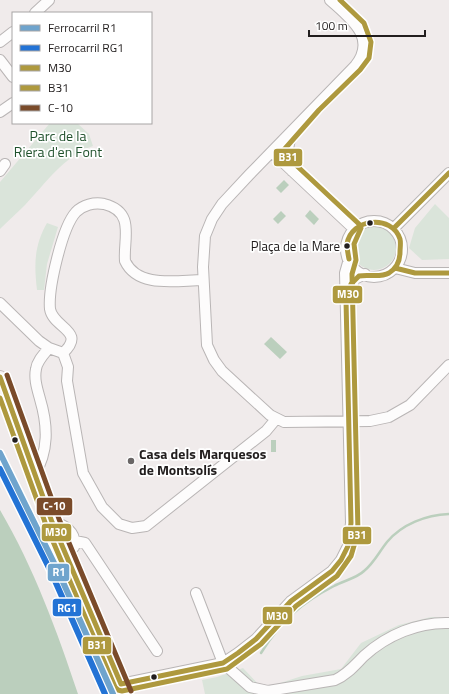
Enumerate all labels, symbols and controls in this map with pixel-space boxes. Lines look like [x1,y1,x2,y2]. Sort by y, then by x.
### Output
legend [12,12,152,124]
scale bar [309,12,425,38]
text: 100 m [315,16,348,35]
text: Ferrocarril R1 [48,18,116,37]
text: Ferrocarril RG1 [48,38,124,57]
text: M30 [48,58,72,77]
text: B31 [48,78,69,97]
text: C-10 [48,98,73,117]
park label: Parc de la Riera d'en Font [14,125,102,162]
line badge: B31 [273,148,303,167]
text: B31 [278,149,298,165]
unlabelled marker [365,218,375,228]
place label: Plaça de la Mare [251,236,340,256]
marker: Plaça de la Mare [342,241,352,251]
line badge: M30 [332,285,363,304]
text: M30 [337,286,359,302]
unlabelled marker [10,435,20,445]
place label: Casa dels Marquesos de Montsolís [139,443,267,480]
marker: Casa dels Marquesos de Montsolís [126,456,136,466]
line badge: C-10 [36,497,73,516]
text: C-10 [43,498,65,514]
line badge: M30 [41,523,72,542]
text: M30 [45,524,67,540]
line badge: B31 [342,526,372,545]
text: B31 [347,527,367,543]
line badge: R1 [47,563,70,582]
text: R1 [53,564,65,580]
line badge: RG1 [52,598,82,617]
text: RG1 [57,600,77,616]
line badge: M30 [262,606,293,625]
text: M30 [266,608,288,624]
line badge: B31 [82,636,112,655]
text: B31 [87,637,107,653]
unlabelled marker [149,672,159,682]

